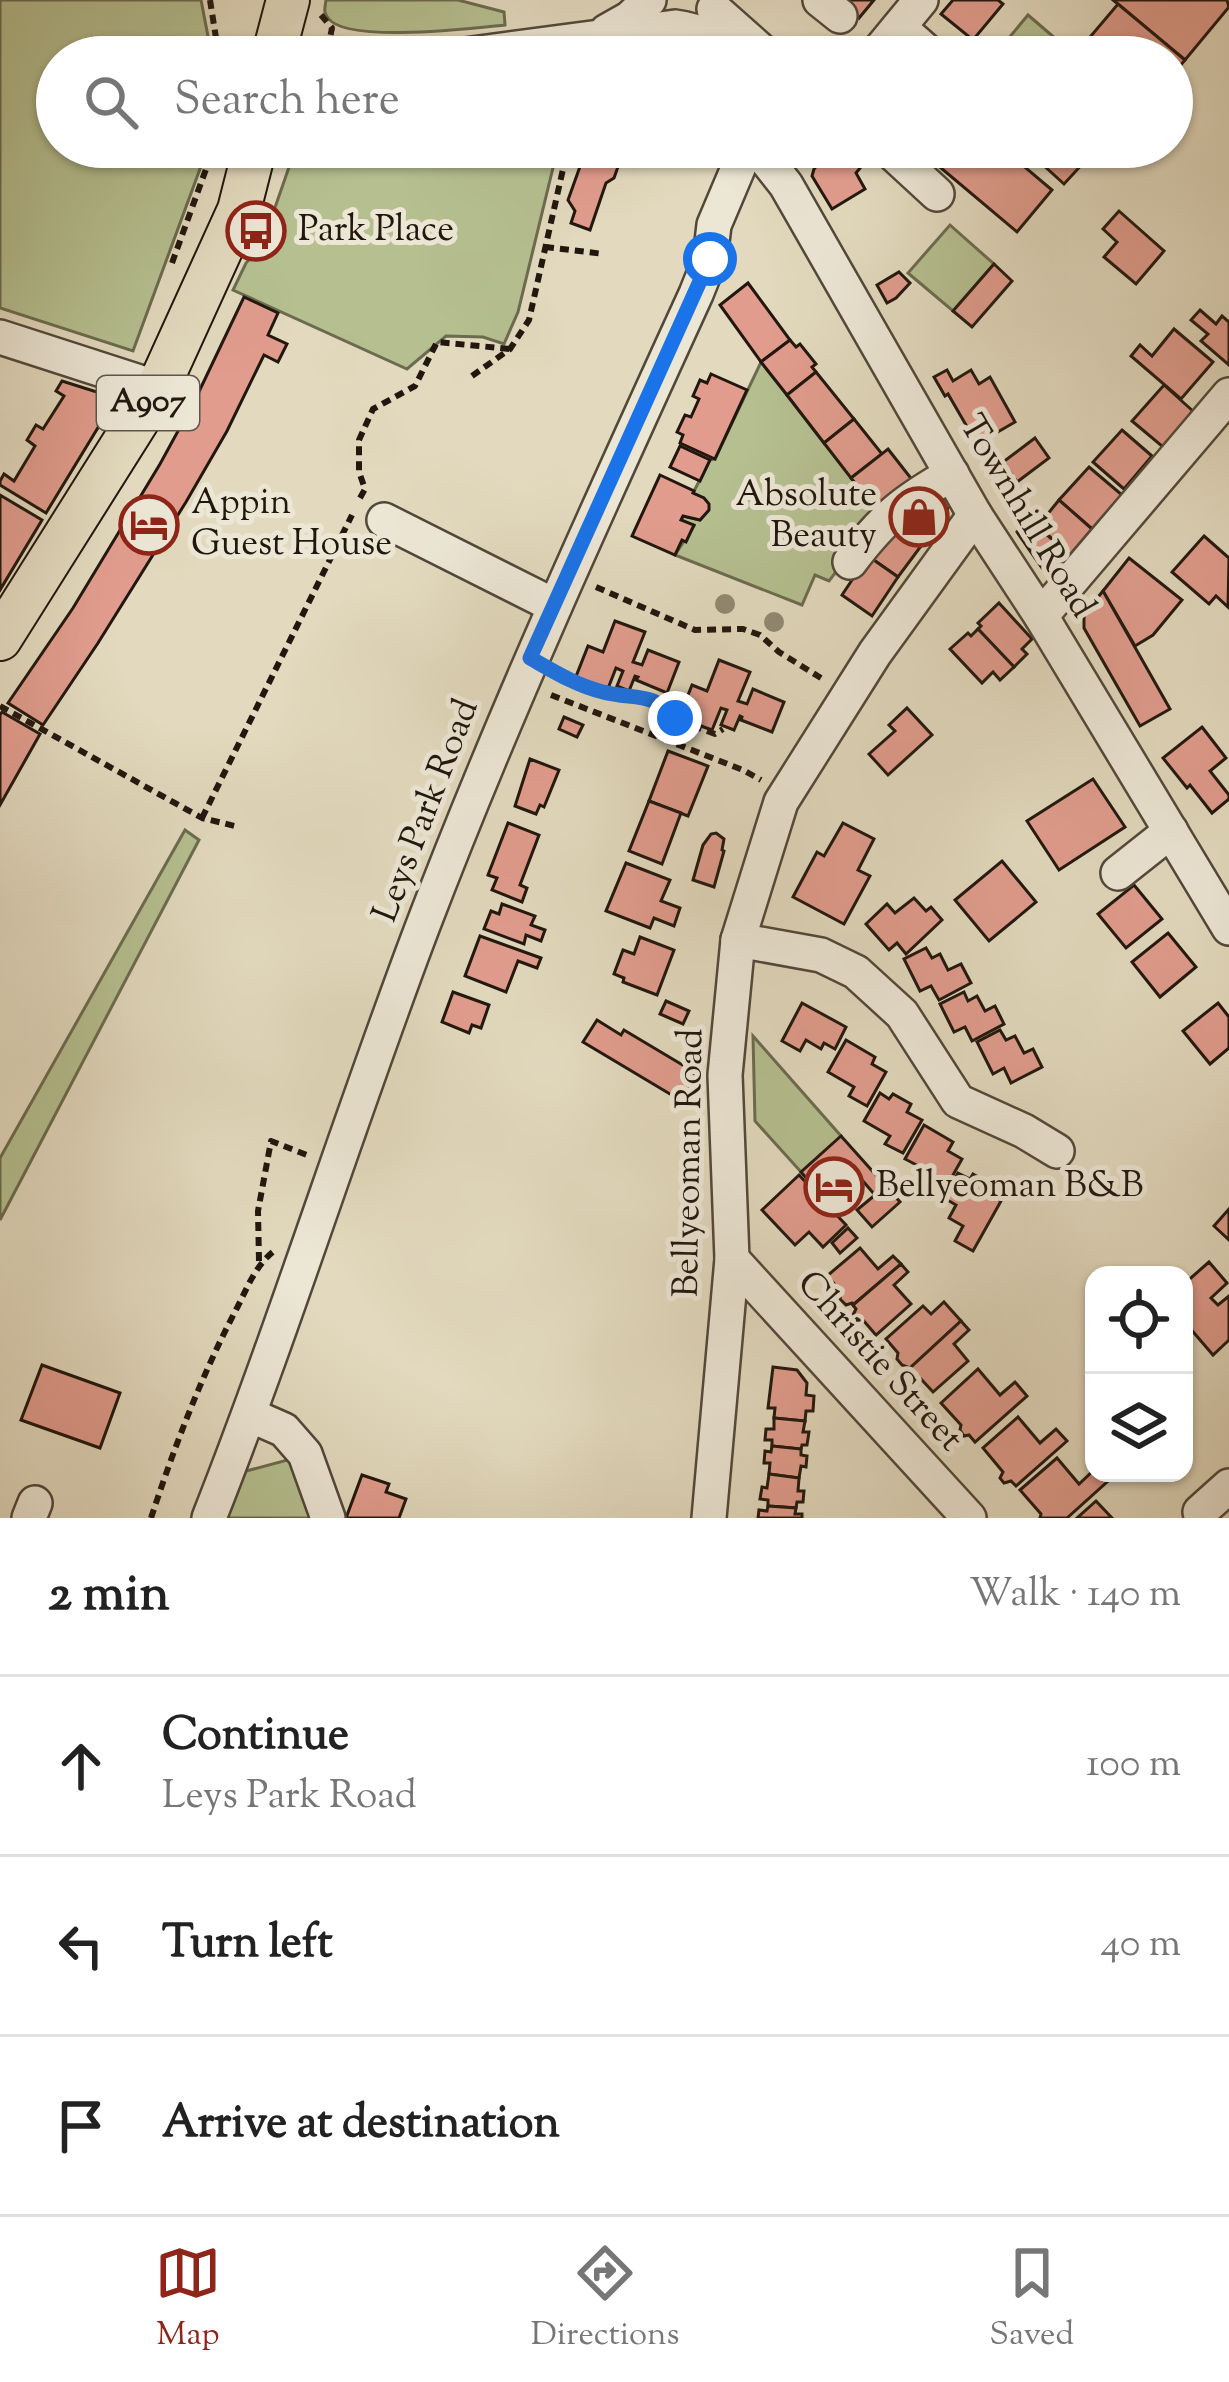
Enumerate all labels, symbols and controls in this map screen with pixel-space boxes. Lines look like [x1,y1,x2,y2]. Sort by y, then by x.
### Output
search box [36,36,1193,168]
icon: search [78,69,144,135]
text: Search here [174,70,400,135]
bus stop icon: Park Place [225,200,287,262]
place label: Park Place [298,205,454,257]
route start [683,232,737,286]
road number: A907 [97,376,199,430]
street label: Townhill Road [945,405,1107,629]
place label: Absolute Beauty [735,470,877,563]
place label: Appin Guest House [191,478,392,571]
shop icon: Absolute Beauty [888,486,950,548]
hotel icon: Appin Guest House [118,494,180,556]
route end [648,691,702,745]
street label: Leys Park Road [361,692,493,930]
street label: Bellyeoman Road [662,1028,718,1298]
hotel icon: Bellyeoman B&B [803,1156,865,1218]
place label: Bellyeoman B&B [876,1161,1143,1213]
street label: Christie Street [784,1260,974,1464]
map controls [1085,1266,1193,1482]
button: locate [1085,1266,1193,1374]
button: layers [1085,1374,1193,1482]
text: 2 min [48,1560,170,1633]
text: Walk · 140 m [969,1568,1181,1624]
text: Continue [162,1705,349,1770]
icon: ahead [48,1733,114,1799]
text: 100 m [1086,1738,1181,1794]
text: Leys Park Road [162,1770,417,1826]
icon: left [48,1913,114,1979]
text: Turn left [162,1913,333,1978]
text: 40 m [1101,1918,1181,1974]
icon: arrive [48,2093,114,2159]
text: Arrive at destination [162,2093,560,2158]
tab: Map [155,2240,221,2360]
tab: Directions [531,2240,680,2360]
tab: Saved [989,2240,1074,2360]

